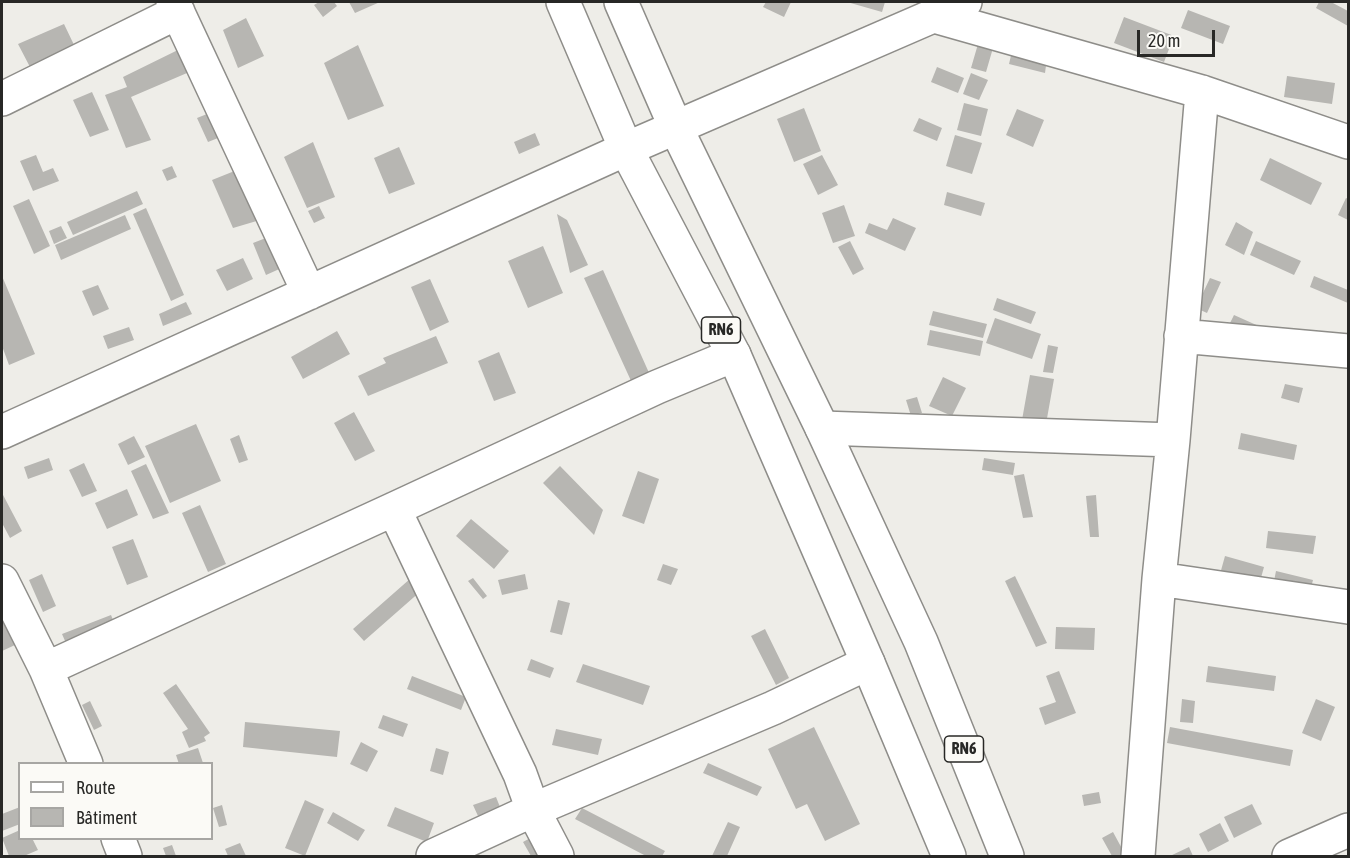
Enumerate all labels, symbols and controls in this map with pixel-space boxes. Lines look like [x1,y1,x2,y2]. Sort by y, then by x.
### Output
scale bar [1140,18,1218,56]
text: 20 m [1148,30,1180,51]
road number: RN6 [702,317,740,343]
road number: RN6 [944,736,984,762]
legend [18,762,213,840]
text: Route [76,777,115,798]
text: Bâtiment [76,807,137,828]

